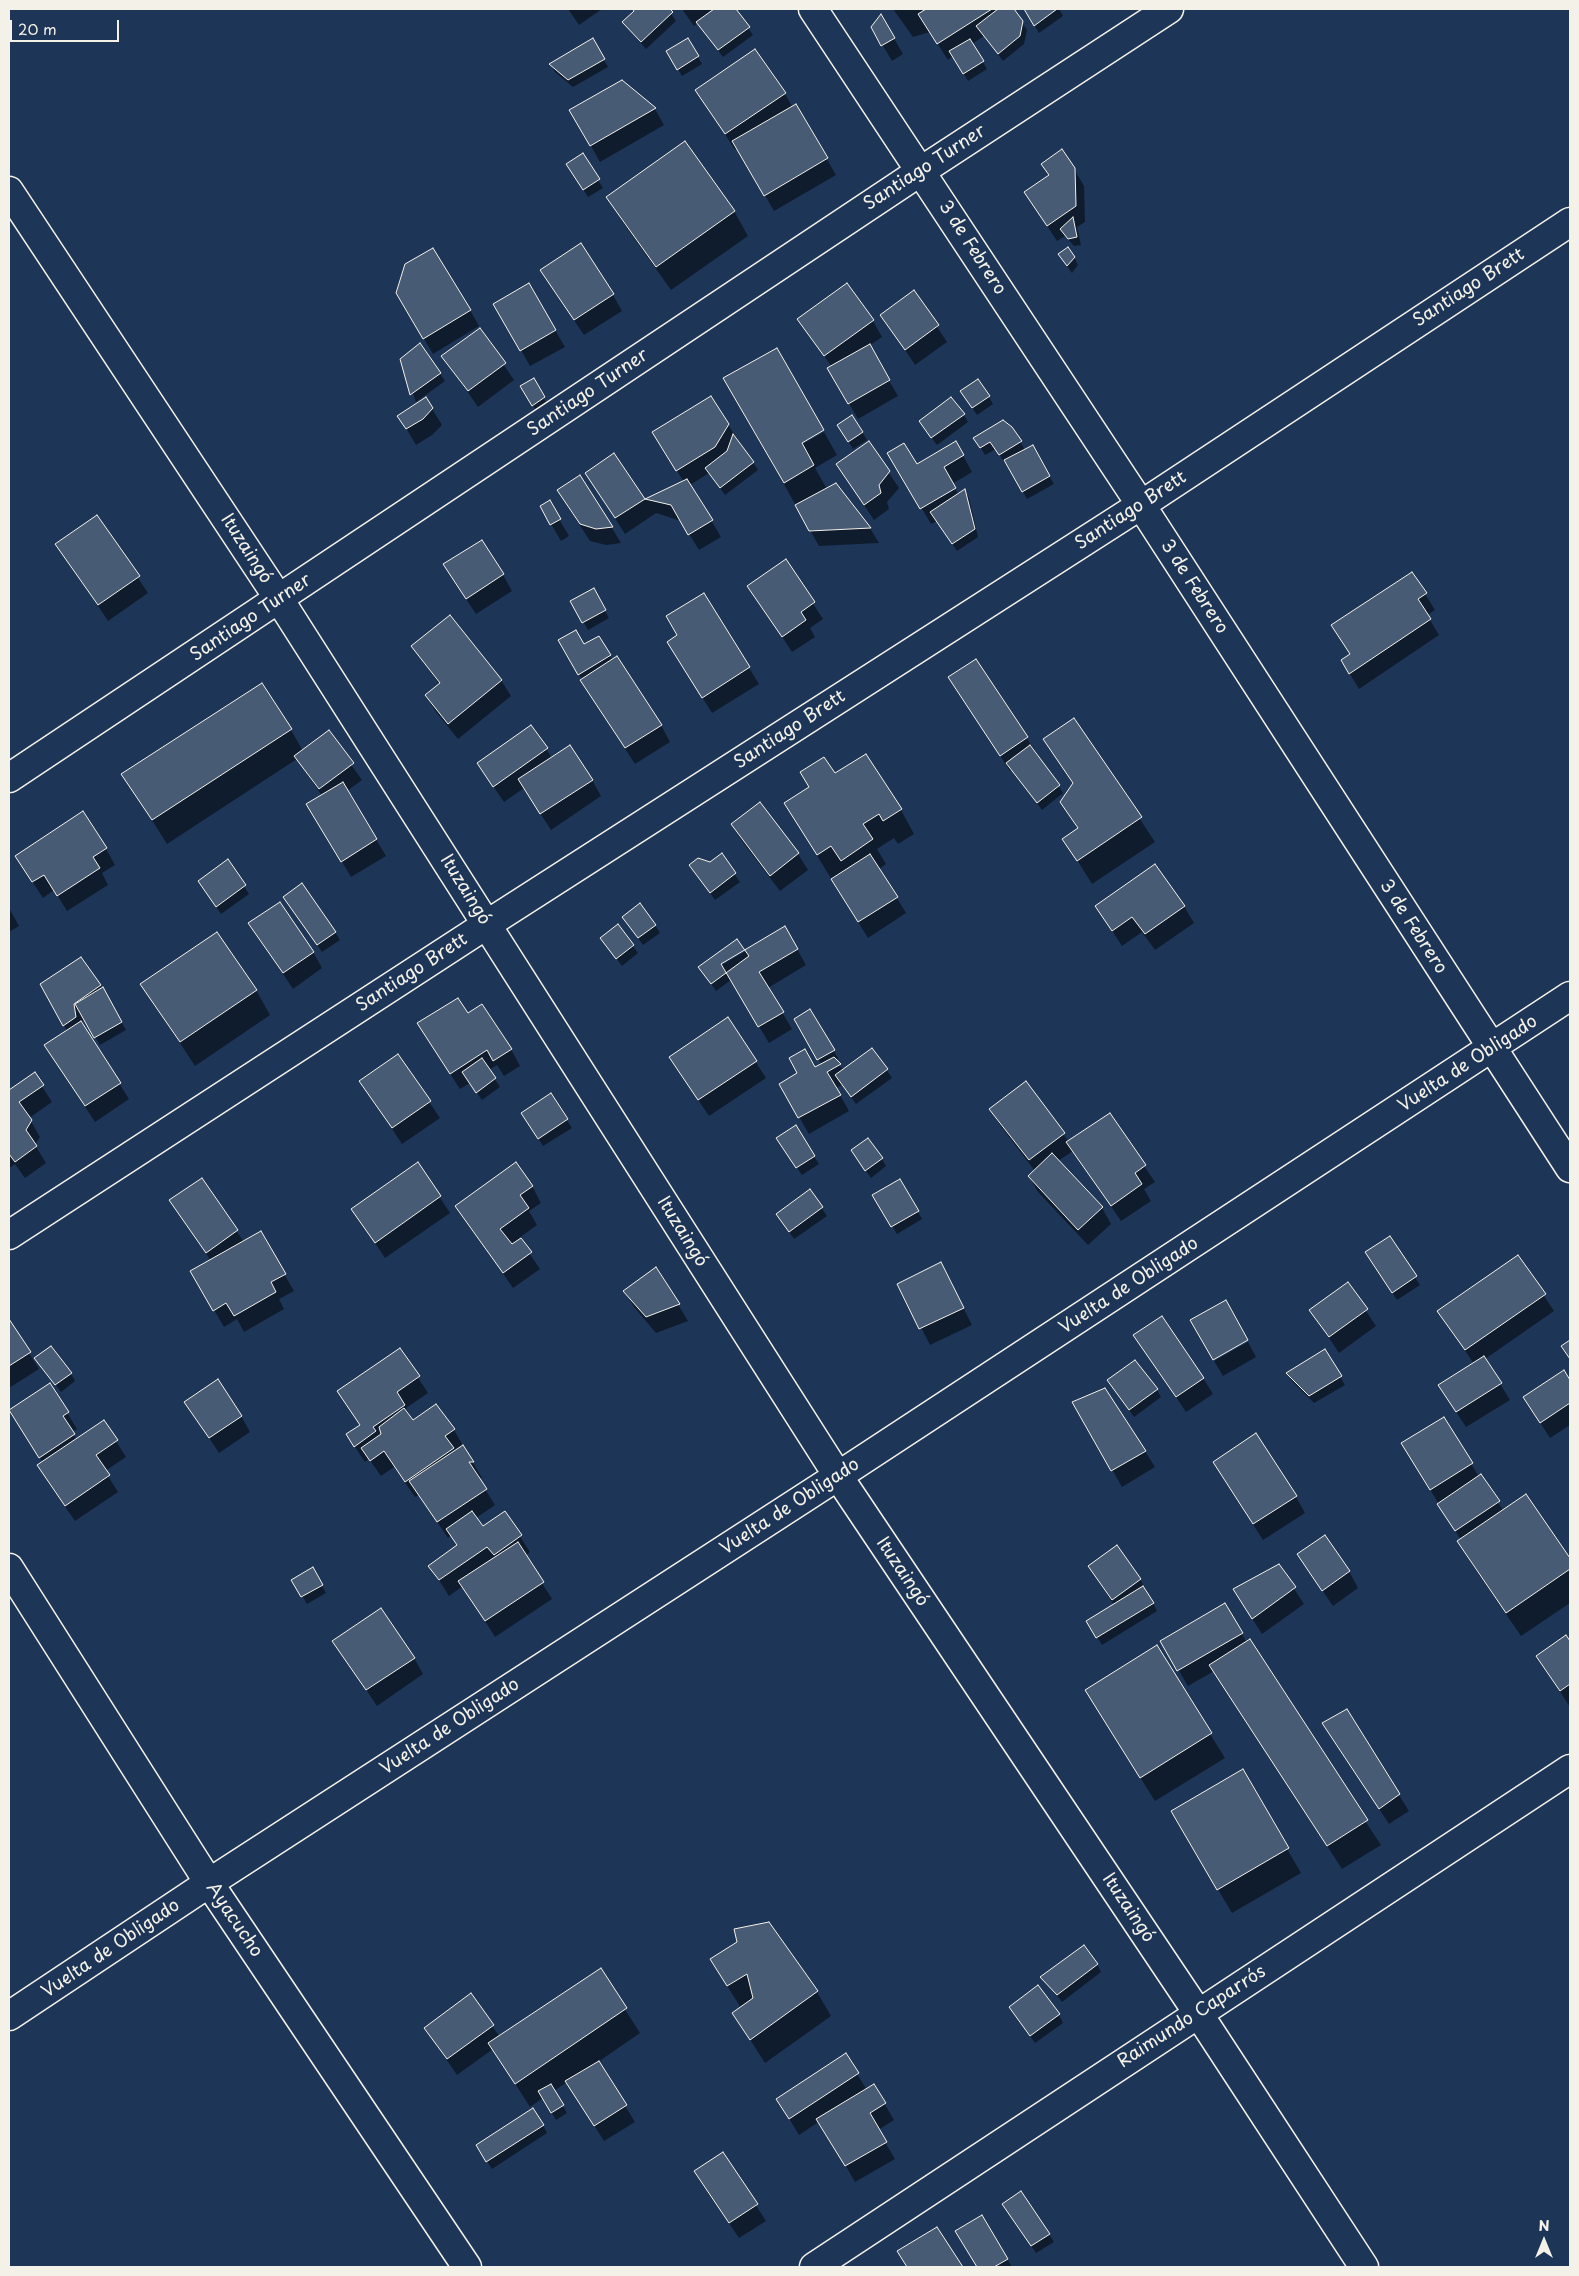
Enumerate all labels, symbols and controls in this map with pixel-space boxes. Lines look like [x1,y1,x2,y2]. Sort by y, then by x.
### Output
scale bar [12,10,121,42]
text: 20 m [18,17,57,40]
street label: Santiago Turner [860,121,990,215]
street label: 3 de Febrero [934,197,1010,299]
street label: Santiago Brett [1409,244,1529,332]
street label: Santiago Turner [524,345,652,441]
street label: Santiago Brett [1071,467,1191,555]
street label: Ituzaingó [216,510,276,588]
street label: 3 de Febrero [1156,536,1232,638]
street label: Santiago Turner [187,570,315,666]
street label: Santiago Brett [730,686,850,774]
street label: Ituzaingó [435,851,495,929]
street label: 3 de Febrero [1375,876,1451,978]
street label: Santiago Brett [352,929,472,1017]
street label: Vuelta de Obligado [1394,1011,1542,1117]
street label: Ituzaingó [652,1193,712,1271]
street label: Vuelta de Obligado [1055,1233,1203,1339]
street label: Vuelta de Obligado [716,1454,864,1560]
street label: Ituzaingó [871,1533,933,1611]
street label: Vuelta de Obligado [376,1674,524,1780]
street label: Ituzaingó [1097,1869,1159,1947]
street label: Ayacucho [201,1878,267,1962]
street label: Vuelta de Obligado [38,1895,184,2003]
street label: Raimundo Caparrós [1114,1961,1270,2073]
text: N [1538,2215,1550,2236]
north arrow [1519,2216,1569,2266]

